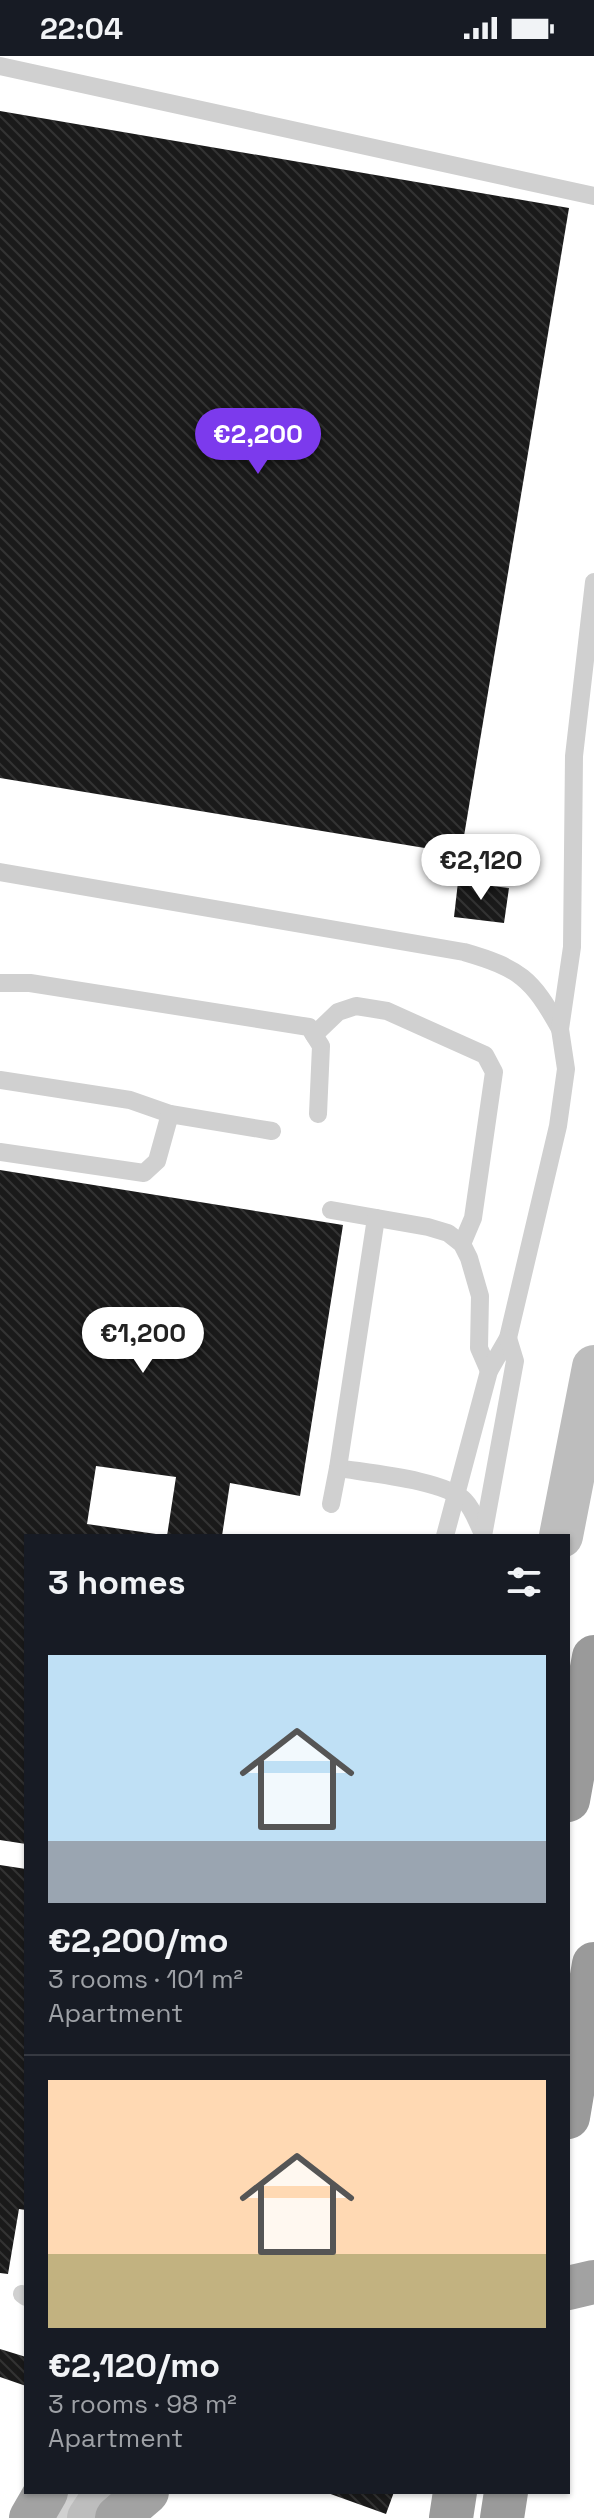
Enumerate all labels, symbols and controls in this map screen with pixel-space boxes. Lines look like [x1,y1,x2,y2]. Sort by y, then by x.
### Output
text: 22:04 [40,9,123,48]
pin: €2,200 [193,408,323,476]
text: €2,200 [213,417,303,451]
pin: €2,120 [416,834,546,902]
text: €2,120 [439,843,523,877]
pin: €1,200 [78,1307,208,1375]
text: €1,200 [100,1316,186,1350]
icon: filters [502,1560,546,1604]
text: 3 homes [48,1561,186,1604]
icon: home [225,1707,369,1851]
text: €2,200/mo [48,1919,229,1962]
text: 3 rooms · 101 m² [48,1962,243,1996]
text: Apartment [48,1996,183,2030]
icon: home [225,2132,369,2276]
text: €2,120/mo [48,2344,220,2387]
text: 3 rooms · 98 m² [48,2387,237,2421]
text: Apartment [48,2421,183,2455]

